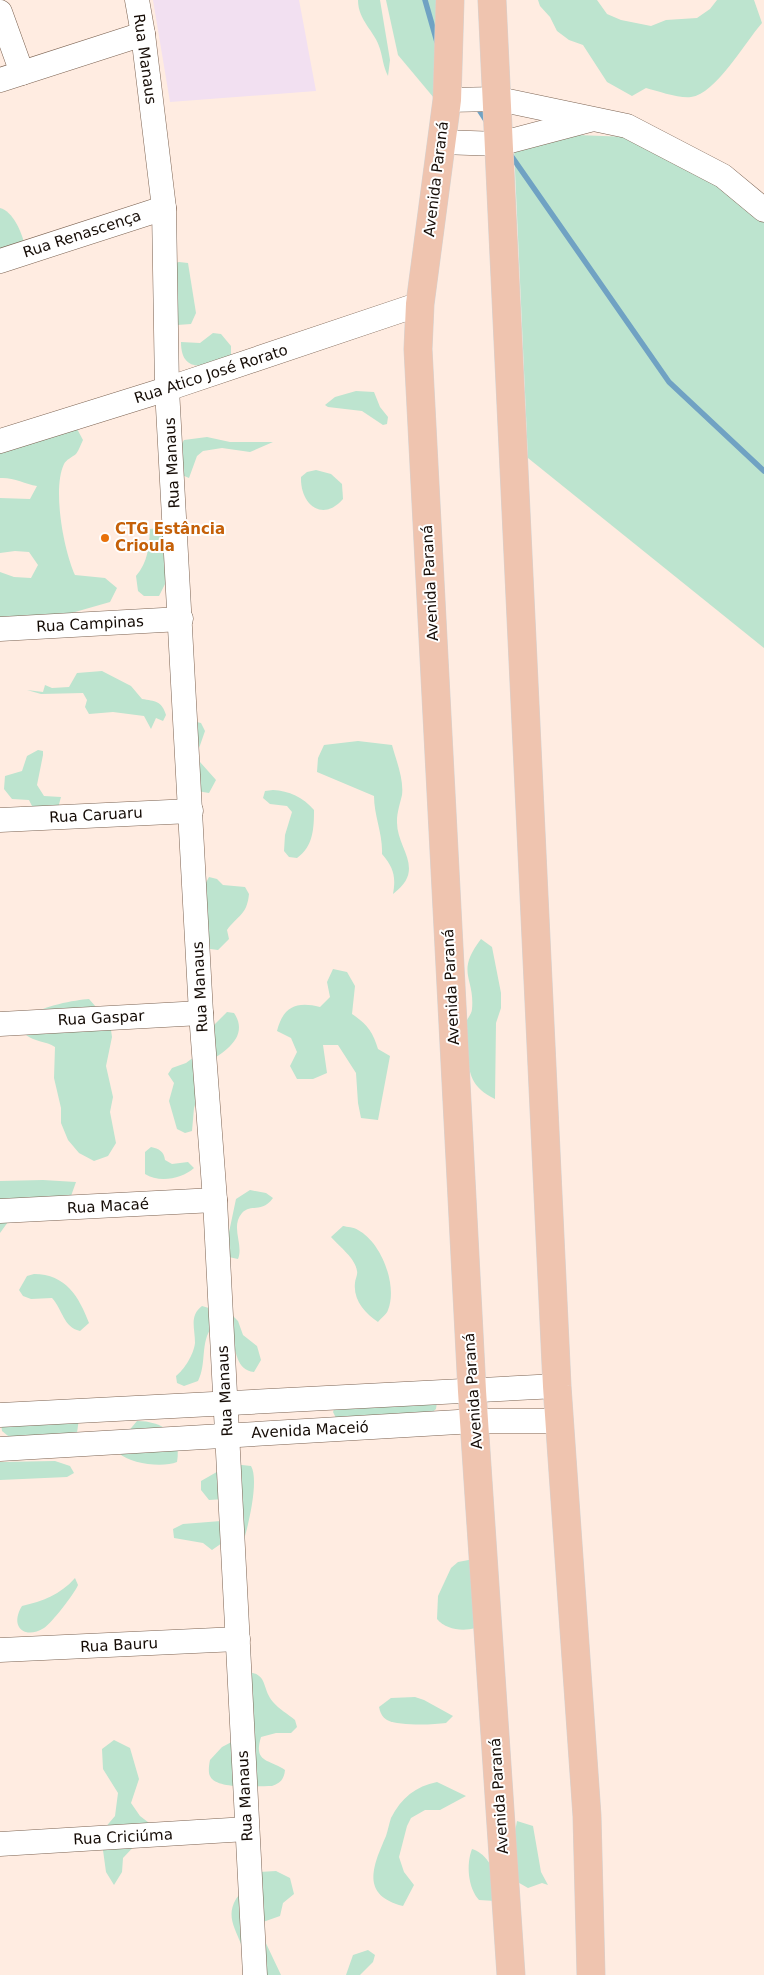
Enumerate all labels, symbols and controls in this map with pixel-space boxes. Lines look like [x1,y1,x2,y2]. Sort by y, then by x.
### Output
street label: Rua Manaus [130,13,160,106]
street label: Avenida Paraná [420,120,452,238]
street label: Rua Renascença [21,206,143,262]
street label: Rua Atico José Rorato [132,341,290,407]
street label: Rua Manaus [161,417,183,509]
place label: CTG Estância Crioula [115,520,225,555]
street label: Avenida Paraná [418,524,442,642]
marker: CTG Estância Crioula [99,532,111,544]
street label: Rua Campinas [36,612,144,636]
street label: Rua Caruaru [49,804,143,826]
street label: Avenida Paraná [439,928,463,1046]
street label: Rua Manaus [189,941,211,1033]
street label: Rua Gaspar [57,1007,146,1029]
street label: Rua Macaé [67,1195,149,1217]
street label: Avenida Paraná [460,1332,486,1450]
street label: Rua Manaus [214,1345,236,1437]
street label: Avenida Maceió [251,1418,369,1442]
street label: Rua Bauru [80,1634,158,1656]
street label: Avenida Paraná [486,1737,512,1855]
street label: Rua Manaus [234,1750,256,1842]
street label: Rua Criciúma [73,1825,173,1849]

